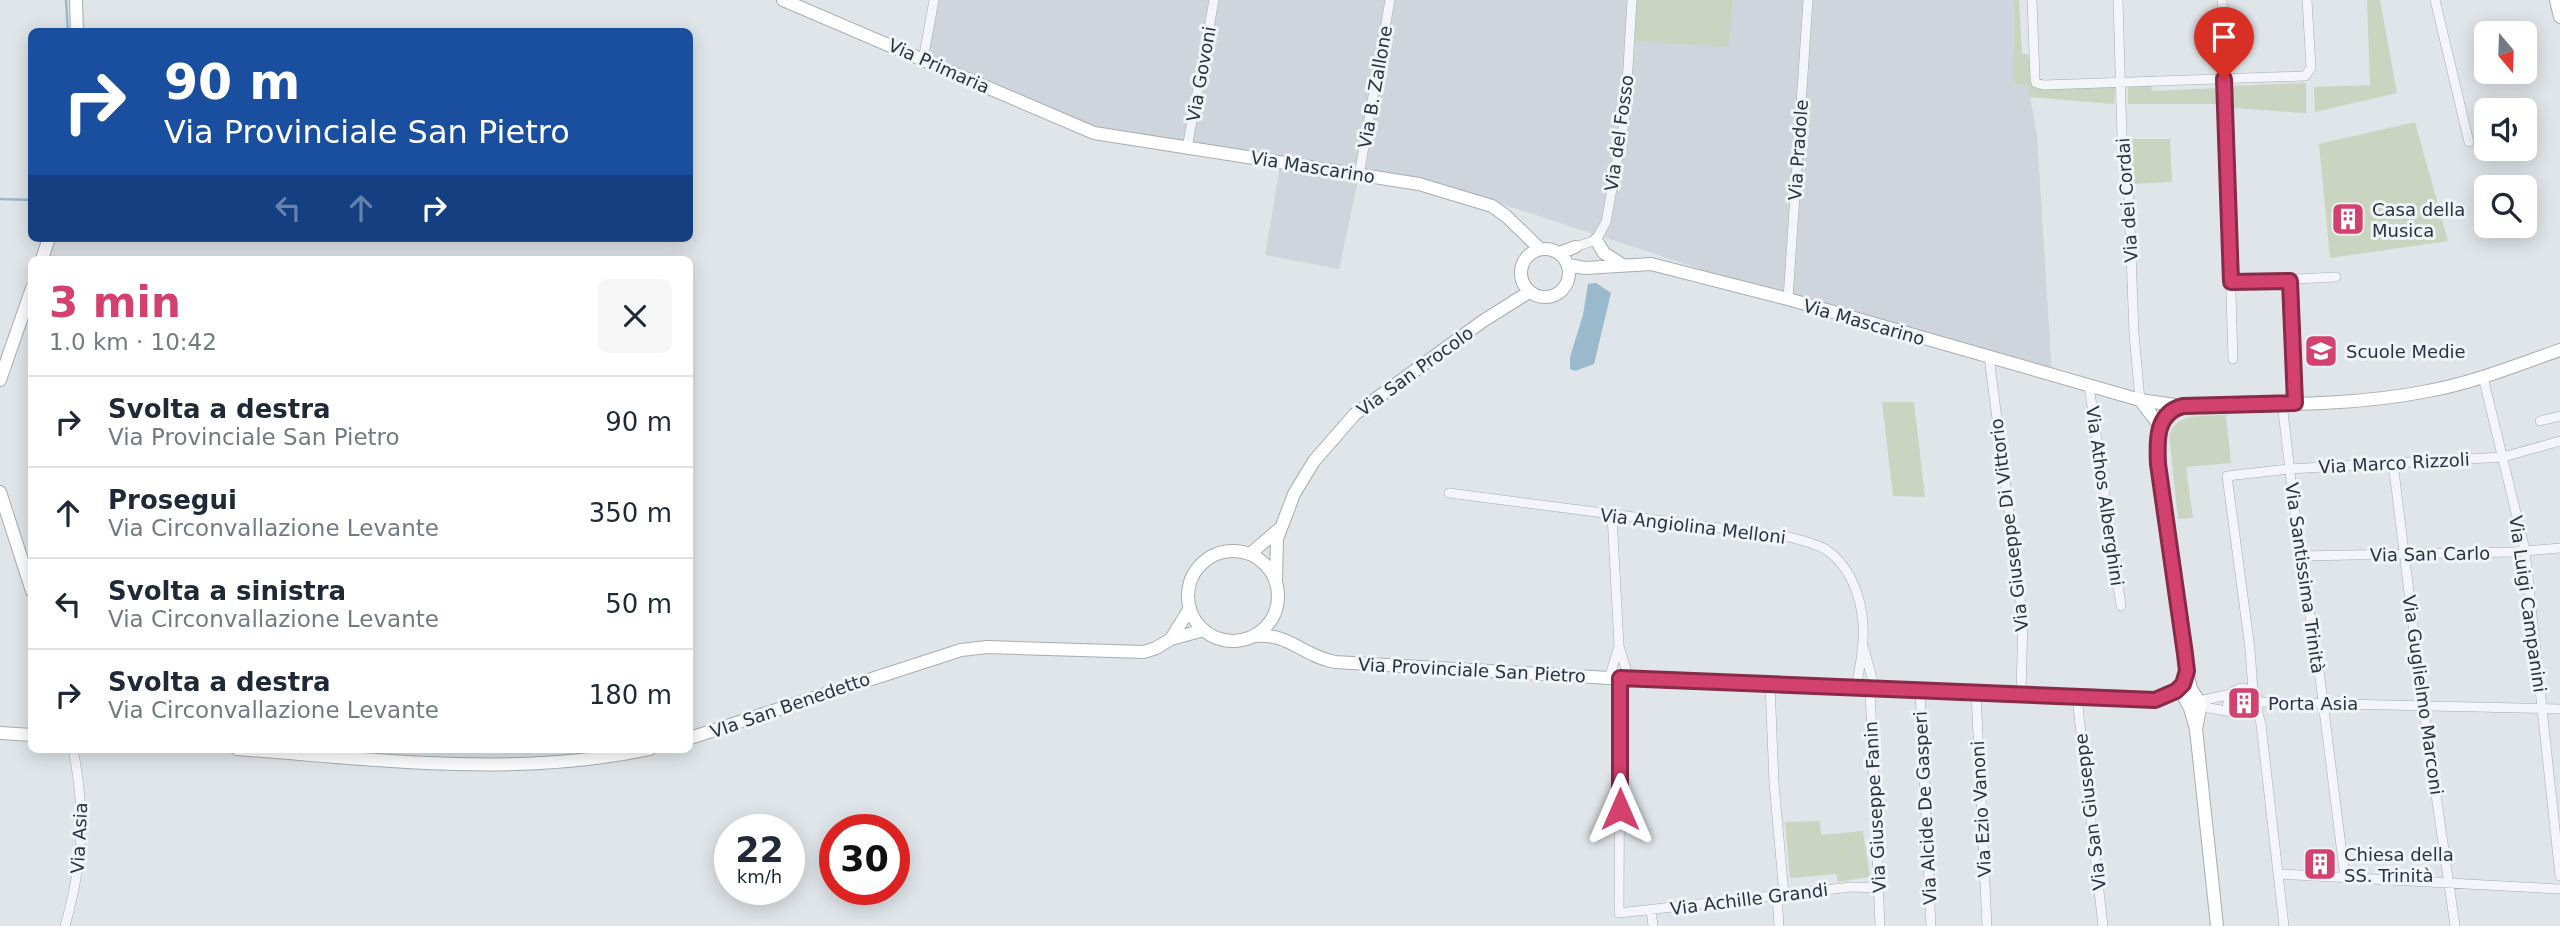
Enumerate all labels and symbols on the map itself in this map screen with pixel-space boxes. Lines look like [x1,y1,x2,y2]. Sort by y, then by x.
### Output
pin [2194,7,2254,79]
north arrow [2474,21,2538,84]
street label: Via B. Zallone [1354,24,1396,150]
street label: Via Govoni [1182,25,1220,123]
street label: Via Primaria [885,34,993,98]
street label: Via del Fosso [1600,73,1638,193]
street label: Via Pradole [1784,99,1812,201]
street label: Via dei Cordai [2112,137,2142,263]
street label: Via Mascarino [1249,147,1377,187]
place label: Casa della Musica [2372,199,2465,241]
building icon: Casa della Musica [2329,200,2367,238]
street label: Via Mascarino [1801,295,1927,349]
street label: Via San Procolo [1353,322,1477,420]
school or university icon: Scuole Medie [2302,332,2340,370]
place label: Scuole Medie [2346,341,2466,362]
street label: Via Athos Alberghini [2082,405,2128,587]
street label: Via Giuseppe Di Vittorio [1986,417,2032,633]
street label: Via Marco Rizzoli [2318,449,2470,477]
street label: Via Santissima Trinità [2281,481,2329,675]
street label: Via Angiolina Melloni [1599,504,1787,548]
street label: Via Luigi Campanini [2505,514,2551,694]
street label: Via San Carlo [2370,542,2490,566]
street label: Via Guglielmo Marconi [2399,594,2447,796]
street label: Via Provinciale San Pietro [1357,654,1587,686]
street label: VIa San Benedetto [707,668,873,742]
building icon: Porta Asia [2225,684,2263,722]
place label: Porta Asia [2268,693,2358,714]
street label: Via Alcide De Gasperi [1909,711,1941,905]
street label: Via Giuseppe Fanin [1860,721,1890,893]
street label: Via San Giuseppe [2070,732,2110,892]
street label: Via Ezio Vanoni [1967,740,1995,878]
position arrow [1583,772,1657,846]
street label: Via Asia [67,802,91,874]
speed limit sign: 30 [819,814,910,905]
place label: Chiesa della SS. Trinità [2344,844,2454,886]
building icon: Chiesa della SS. Trinità [2301,845,2339,883]
street label: Via Achille Grandi [1669,879,1829,919]

